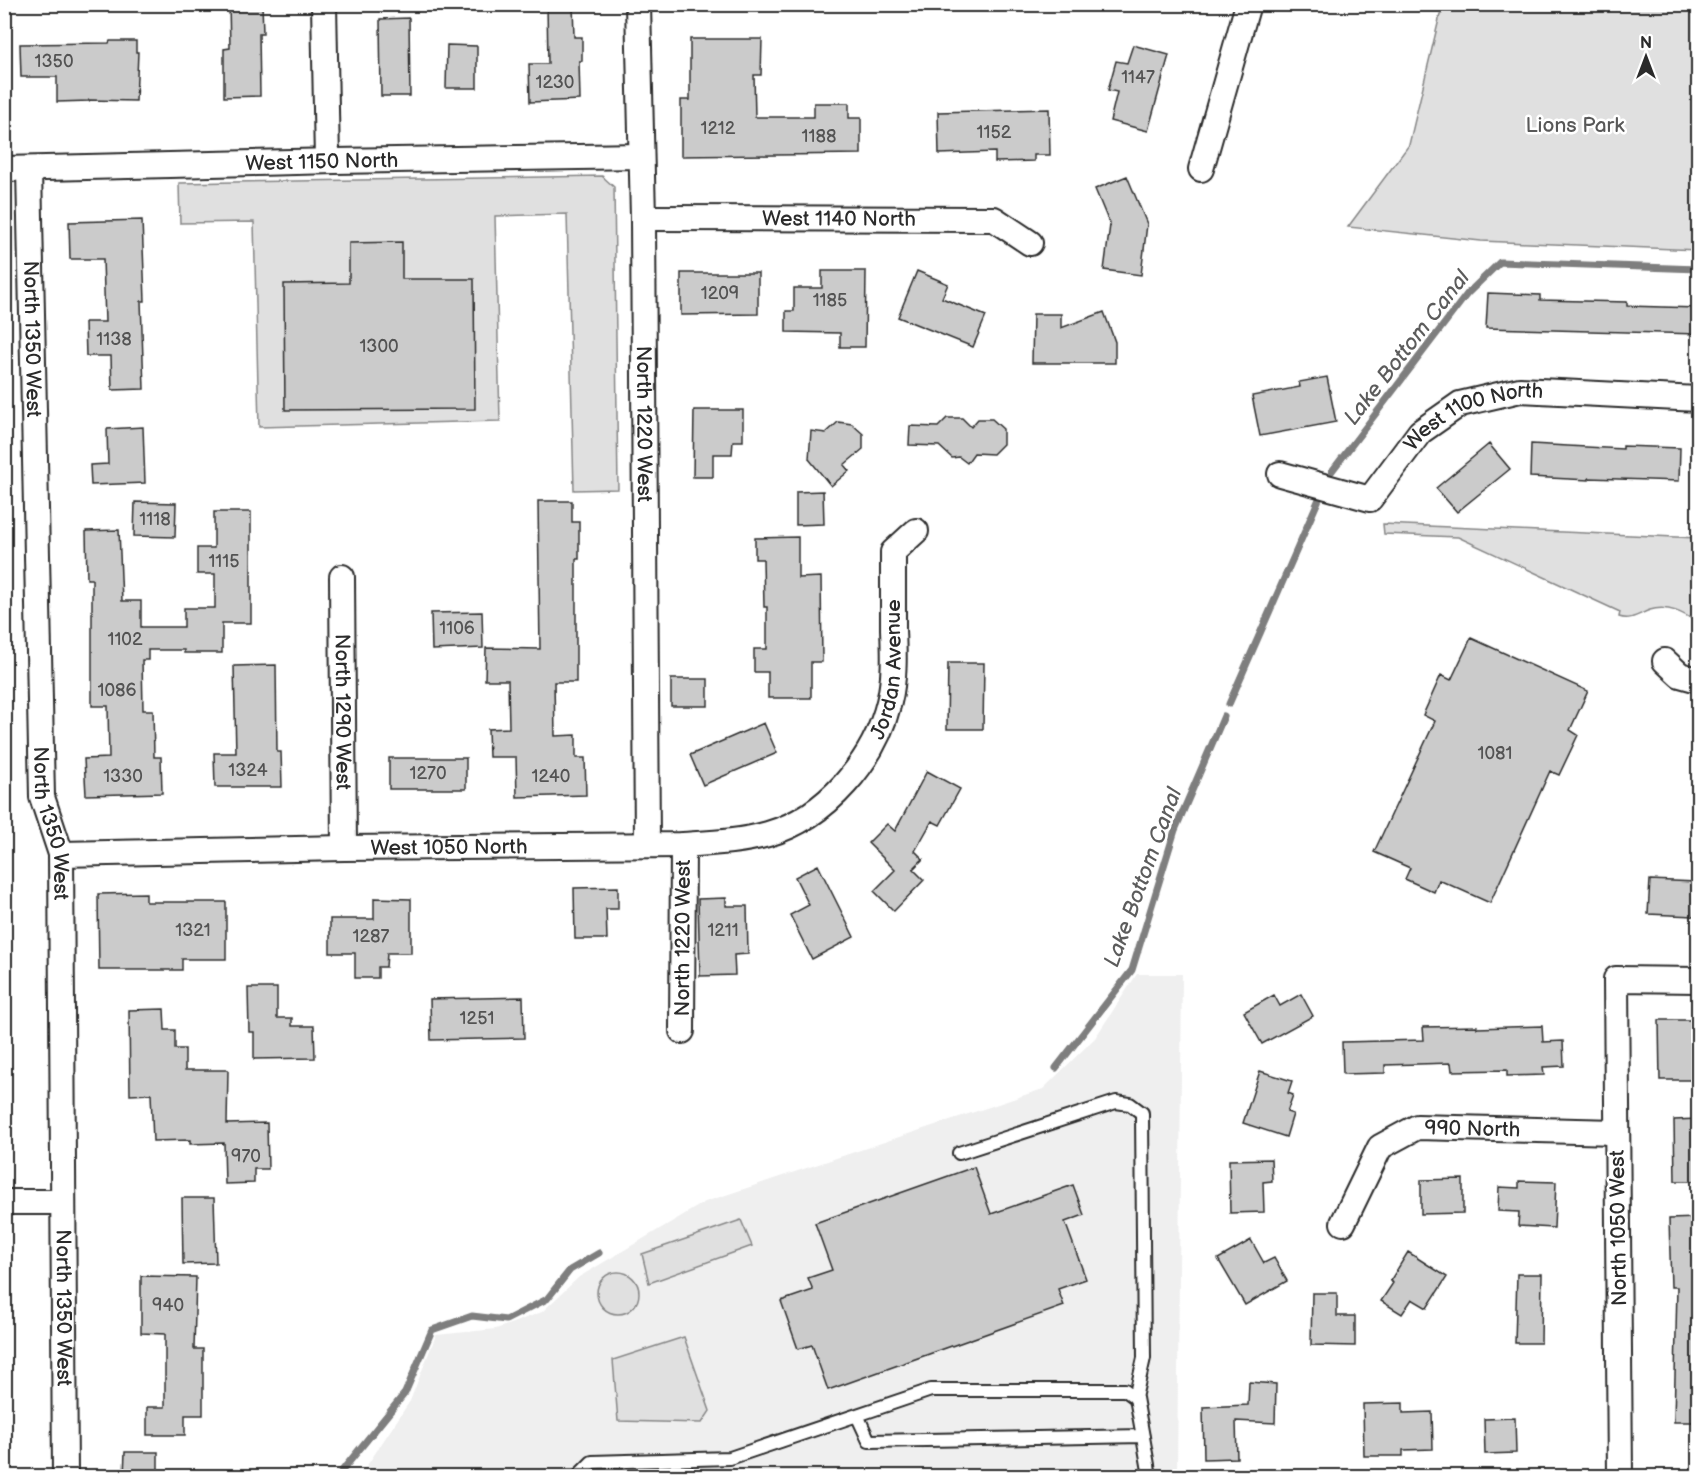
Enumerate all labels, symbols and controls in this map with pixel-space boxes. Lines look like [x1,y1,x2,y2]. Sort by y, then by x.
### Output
north arrow [1616,27,1676,87]
text: N [1640,34,1652,53]
house number: 1350 [35,51,73,72]
house number: 1147 [1121,67,1155,88]
house number: 1230 [536,72,574,93]
park label: Lions Park [1526,113,1625,138]
house number: 1212 [701,118,736,139]
house number: 1152 [977,122,1012,143]
house number: 1188 [802,126,836,147]
street label: West 1150 North [245,148,399,176]
street label: West 1140 North [762,206,916,232]
street label: North 1350 West [18,260,46,418]
water label: Lake Bottom Canal [1338,265,1477,431]
house number: 1209 [701,283,739,304]
house number: 1185 [813,290,847,311]
house number: 1138 [96,329,132,350]
house number: 1300 [359,336,399,357]
street label: North 1220 West [631,346,657,503]
street label: West 1100 North [1399,378,1544,456]
house number: 1118 [139,509,171,530]
house number: 1115 [208,551,240,572]
street label: Jordan Avenue [865,599,907,744]
house number: 1106 [439,618,475,639]
house number: 1102 [107,629,143,650]
street label: North 1290 West [329,634,356,791]
house number: 1086 [97,680,137,701]
house number: 1081 [1477,743,1513,764]
street label: North 1350 West [28,746,73,901]
house number: 1324 [228,760,268,781]
house number: 1270 [409,763,447,784]
house number: 1330 [103,766,143,787]
house number: 1240 [532,766,570,787]
water label: Lake Bottom Canal [1098,783,1189,971]
street label: West 1050 North [370,834,528,861]
street label: North 1220 West [670,859,696,1016]
house number: 1321 [175,920,211,941]
house number: 1211 [707,920,739,941]
house number: 1287 [353,926,390,947]
house number: 1251 [460,1008,494,1029]
street label: 990 North [1424,1115,1521,1143]
house number: 970 [231,1146,261,1167]
street label: North 1050 West [1605,1149,1632,1306]
street label: North 1350 West [50,1229,76,1387]
house number: 940 [152,1295,184,1316]

